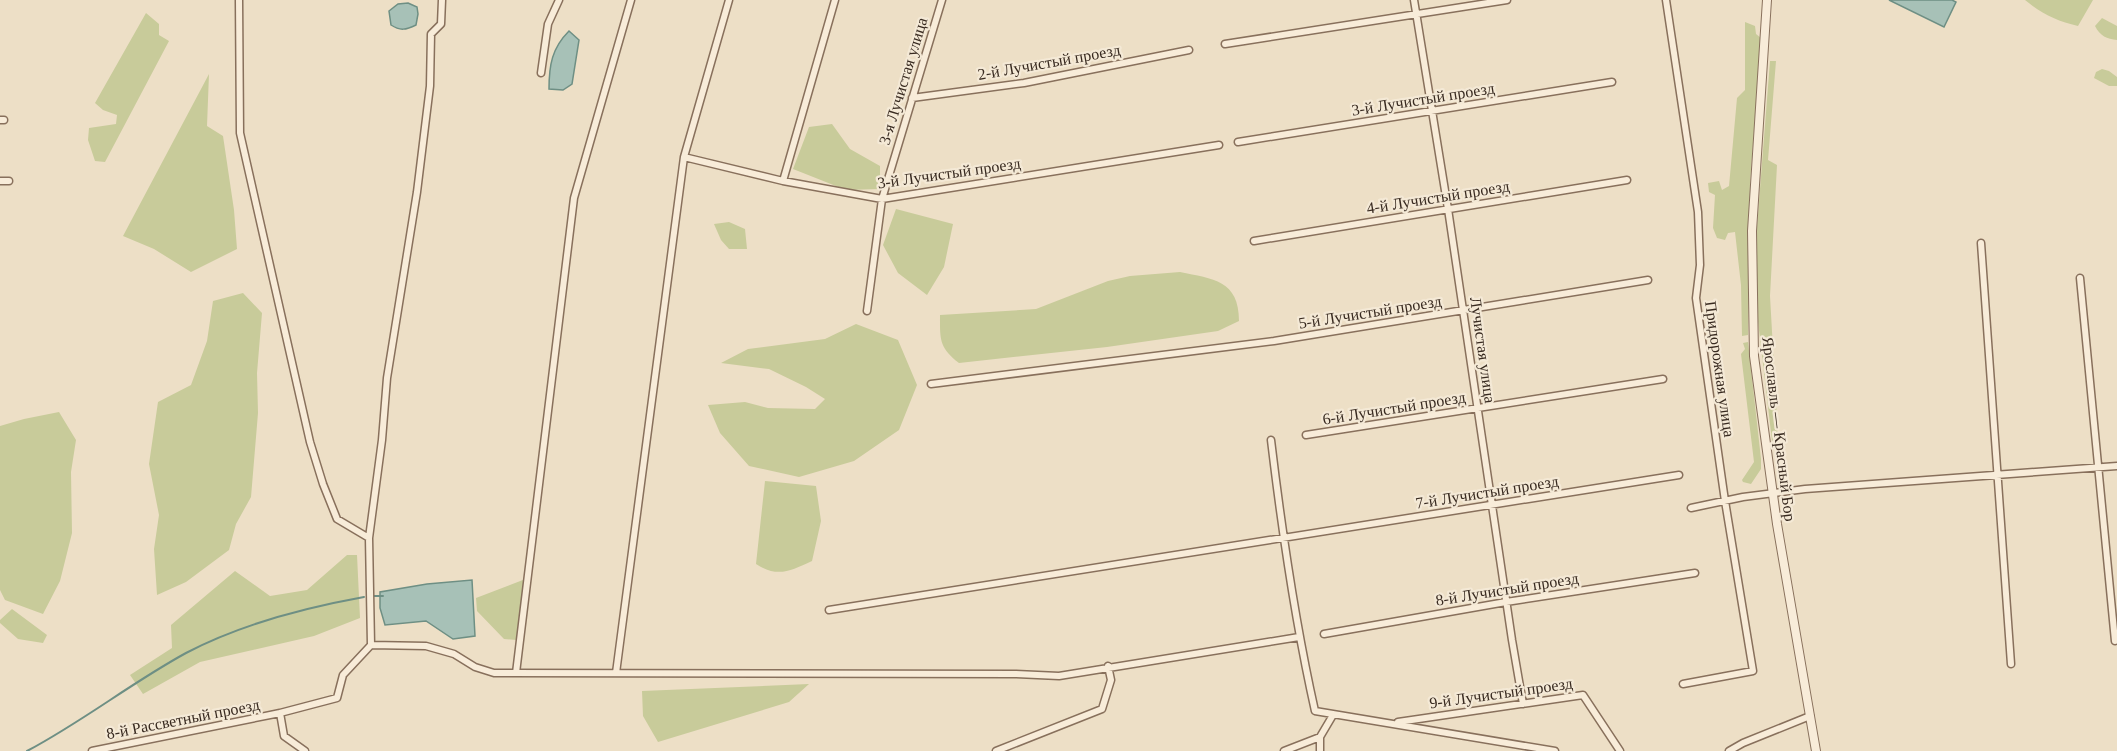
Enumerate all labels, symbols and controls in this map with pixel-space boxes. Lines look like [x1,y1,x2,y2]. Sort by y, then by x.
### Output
street label: 3-я Лучистая улица [876,15,931,147]
street label: 2-й Лучистый проезд [976,41,1122,84]
street label: 3-й Лучистый проезд [1350,79,1496,120]
street label: 3-й Лучистый проезд [876,155,1022,192]
street label: 4-й Лучистый проезд [1365,177,1511,218]
street label: 5-й Лучистый проезд [1297,292,1443,333]
street label: Лучистая улица [1466,296,1499,404]
street label: Придорожная улица [1701,300,1738,438]
street label: Ярославль — Красный Бор [1758,336,1799,522]
street label: 6-й Лучистый проезд [1321,388,1467,429]
street label: 7-й Лучистый проезд [1414,472,1560,513]
street label: 8-й Лучистый проезд [1434,569,1580,610]
street label: 9-й Лучистый проезд [1428,675,1574,712]
street label: 8-й Рассветный проезд [105,696,261,743]

